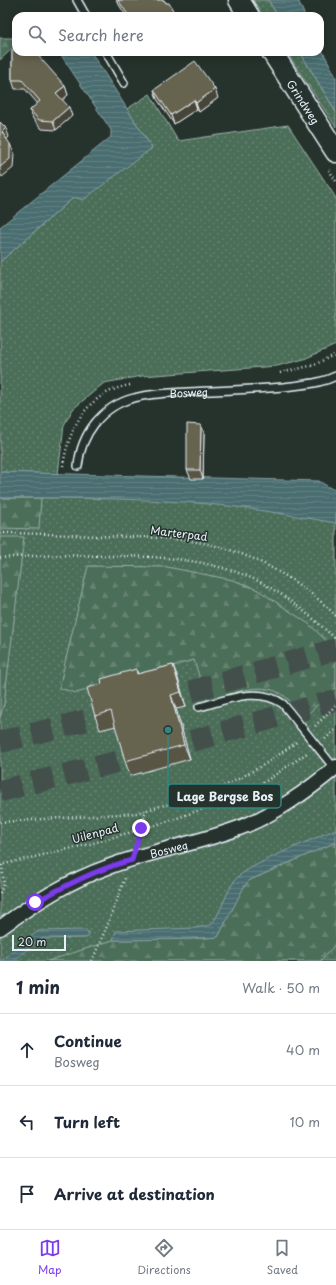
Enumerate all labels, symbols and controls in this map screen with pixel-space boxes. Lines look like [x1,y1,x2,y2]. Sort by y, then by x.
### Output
search box [12,12,324,56]
icon: search [26,23,48,45]
text: Search here [58,23,144,46]
street label: Grindweg [283,76,324,127]
street label: Bosweg [169,383,208,401]
street label: Marterpad [150,521,209,545]
callout: Lage Bergse Bos [168,784,281,808]
text: Lage Bergse Bos [177,787,274,805]
street label: Uilenpad [70,819,120,847]
route end [132,819,150,837]
street label: Bosweg [148,836,190,862]
route start [26,893,44,911]
scale bar [12,933,66,952]
text: 20 m [18,933,46,950]
text: 1 min [16,974,60,1000]
text: Walk · 50 m [242,978,320,997]
text: Continue [54,1029,122,1052]
icon: ahead [16,1039,38,1061]
text: 40 m [286,1040,320,1059]
text: Bosweg [54,1052,100,1071]
text: Turn left [54,1110,120,1133]
icon: left [16,1111,38,1133]
text: 10 m [290,1112,320,1131]
text: Arrive at destination [54,1182,215,1205]
icon: arrive [16,1183,38,1205]
tab: Map [38,1237,61,1278]
tab: Directions [137,1237,191,1278]
tab: Saved [267,1237,298,1278]

